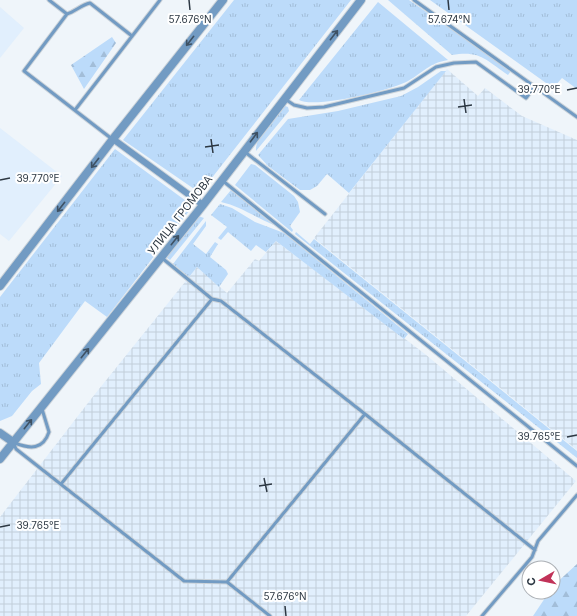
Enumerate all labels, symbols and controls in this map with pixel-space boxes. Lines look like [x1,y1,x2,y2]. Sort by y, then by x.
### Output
text: 57.676°N [168,13,212,25]
text: 57.674°N [428,13,470,25]
one-way arrow [330,29,338,40]
one-way arrow [186,36,195,47]
text: 39.770°E [517,83,561,95]
one-way arrow [250,132,258,143]
one-way arrow [90,157,99,168]
text: 39.770°E [16,172,60,184]
street label: УЛИЦА ГРОМОВА [145,172,216,258]
one-way arrow [57,201,65,212]
one-way arrow [170,235,179,245]
one-way arrow [81,347,89,358]
one-way arrow [23,419,32,430]
text: 39.765°E [517,430,561,442]
text: 39.765°E [16,519,60,531]
north arrow [521,560,561,600]
text: С [524,576,539,587]
text: 57.676°N [263,590,307,602]

